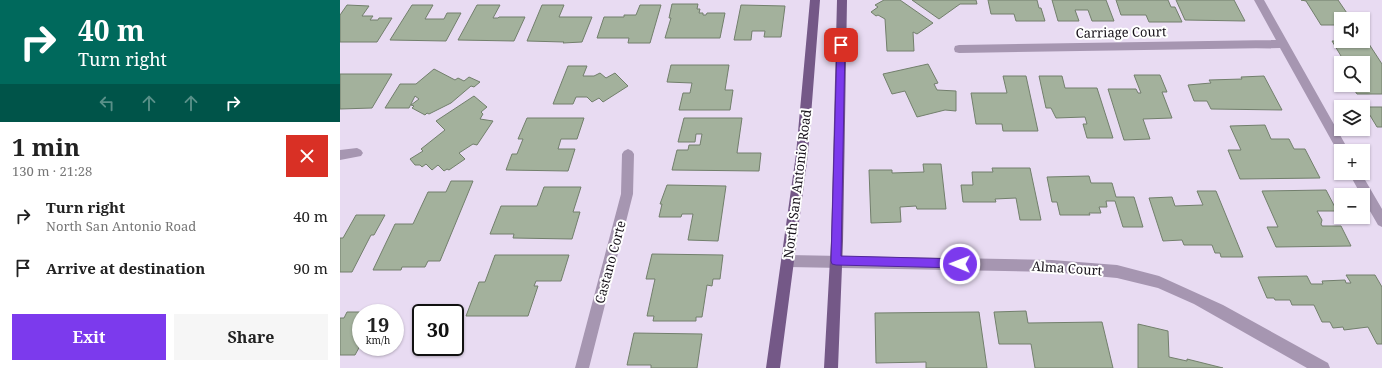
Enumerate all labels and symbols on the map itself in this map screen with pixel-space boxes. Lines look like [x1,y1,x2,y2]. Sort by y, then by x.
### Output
street label: Carriage Court [1075,22,1167,42]
pin [824,28,858,62]
street label: North San Antonio Road [779,108,815,260]
street label: Castano Corte [590,218,630,306]
position arrow [939,243,981,285]
street label: Alma Court [1031,257,1103,279]
speed limit sign: 30 [412,304,464,356]

